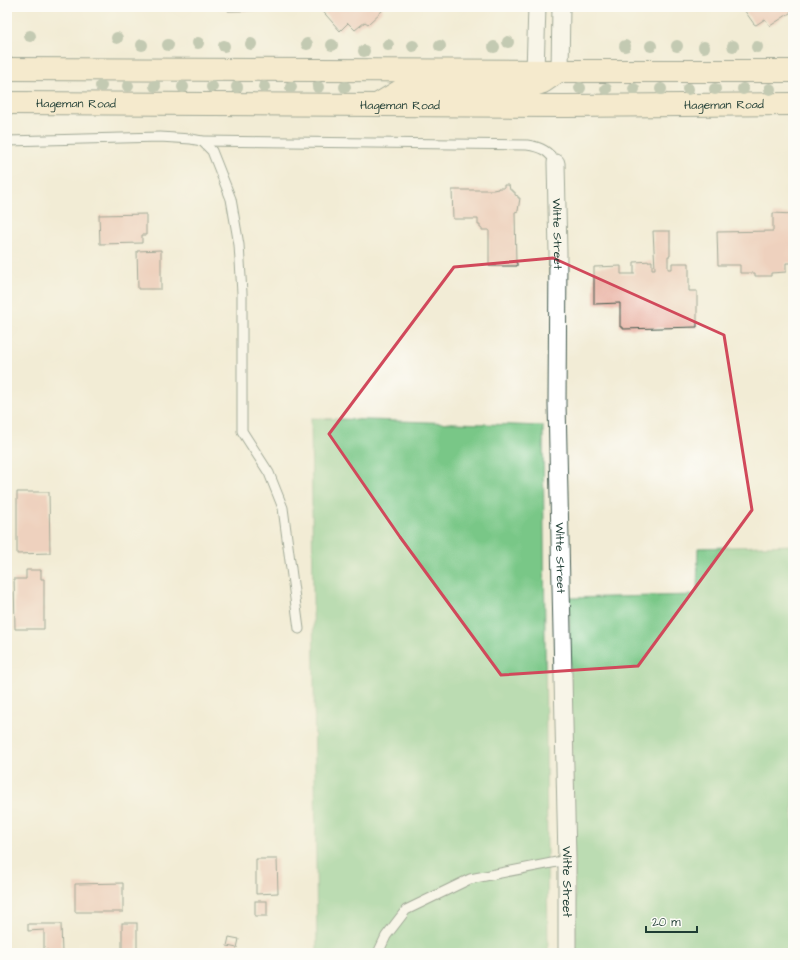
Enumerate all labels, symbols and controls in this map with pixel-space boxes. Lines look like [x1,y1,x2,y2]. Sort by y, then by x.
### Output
street label: Hageman Road [36,95,116,113]
street label: Hageman Road [360,96,440,114]
street label: Hageman Road [684,96,764,114]
street label: Witte Street [548,198,567,270]
street label: Witte Street [551,522,570,594]
street label: Witte Street [558,846,576,918]
scale bar [646,908,697,934]
text: 20 m [652,914,681,931]

